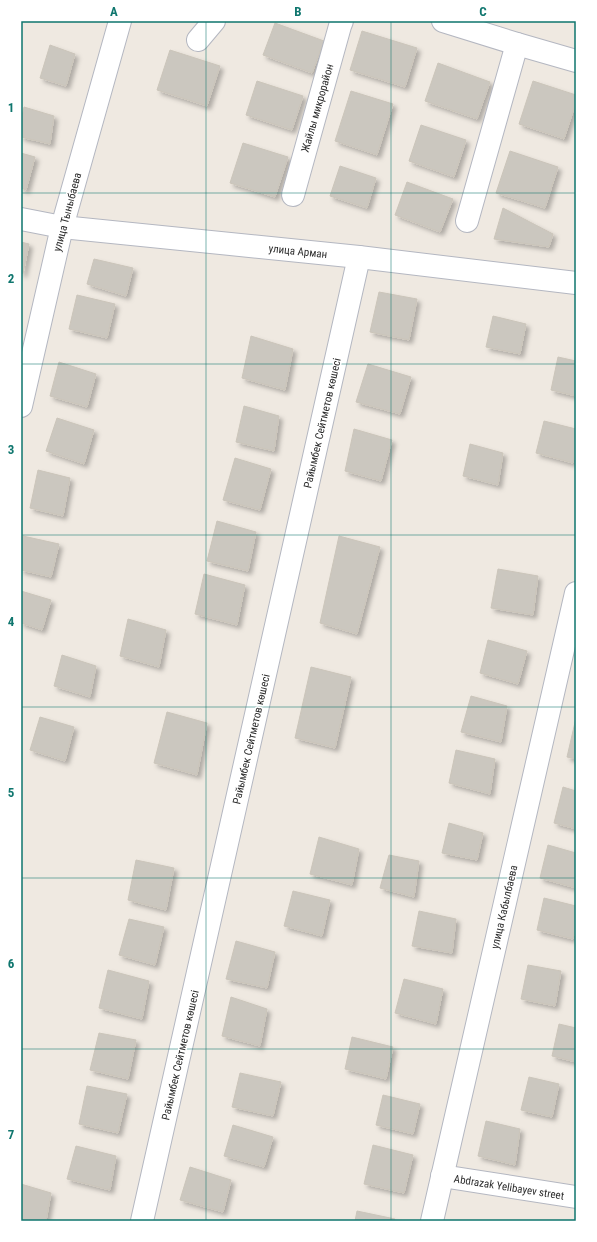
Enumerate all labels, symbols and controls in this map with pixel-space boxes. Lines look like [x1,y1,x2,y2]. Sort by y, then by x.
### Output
text: A [110,4,118,19]
text: B [294,4,302,19]
text: C [479,4,487,19]
street label: Жайлы микрорайон [299,62,336,154]
text: 1 [8,100,14,115]
street label: улица Тыныбаева [51,171,84,253]
street label: улица Арман [268,242,328,261]
text: 2 [8,271,15,286]
street label: Райымбек Сейтметов көшесі [301,357,344,489]
text: 3 [8,442,14,457]
text: 4 [8,614,15,629]
street label: Райымбек Сейтметов көшесі [230,673,273,805]
text: 5 [8,785,15,800]
street label: улица Кабылбаева [489,864,520,950]
text: 6 [8,956,15,971]
street label: Райымбек Сейтметов көшесі [159,989,202,1121]
text: 7 [8,1127,15,1142]
street label: Abdrazak Yelibayev street [453,1172,565,1203]

